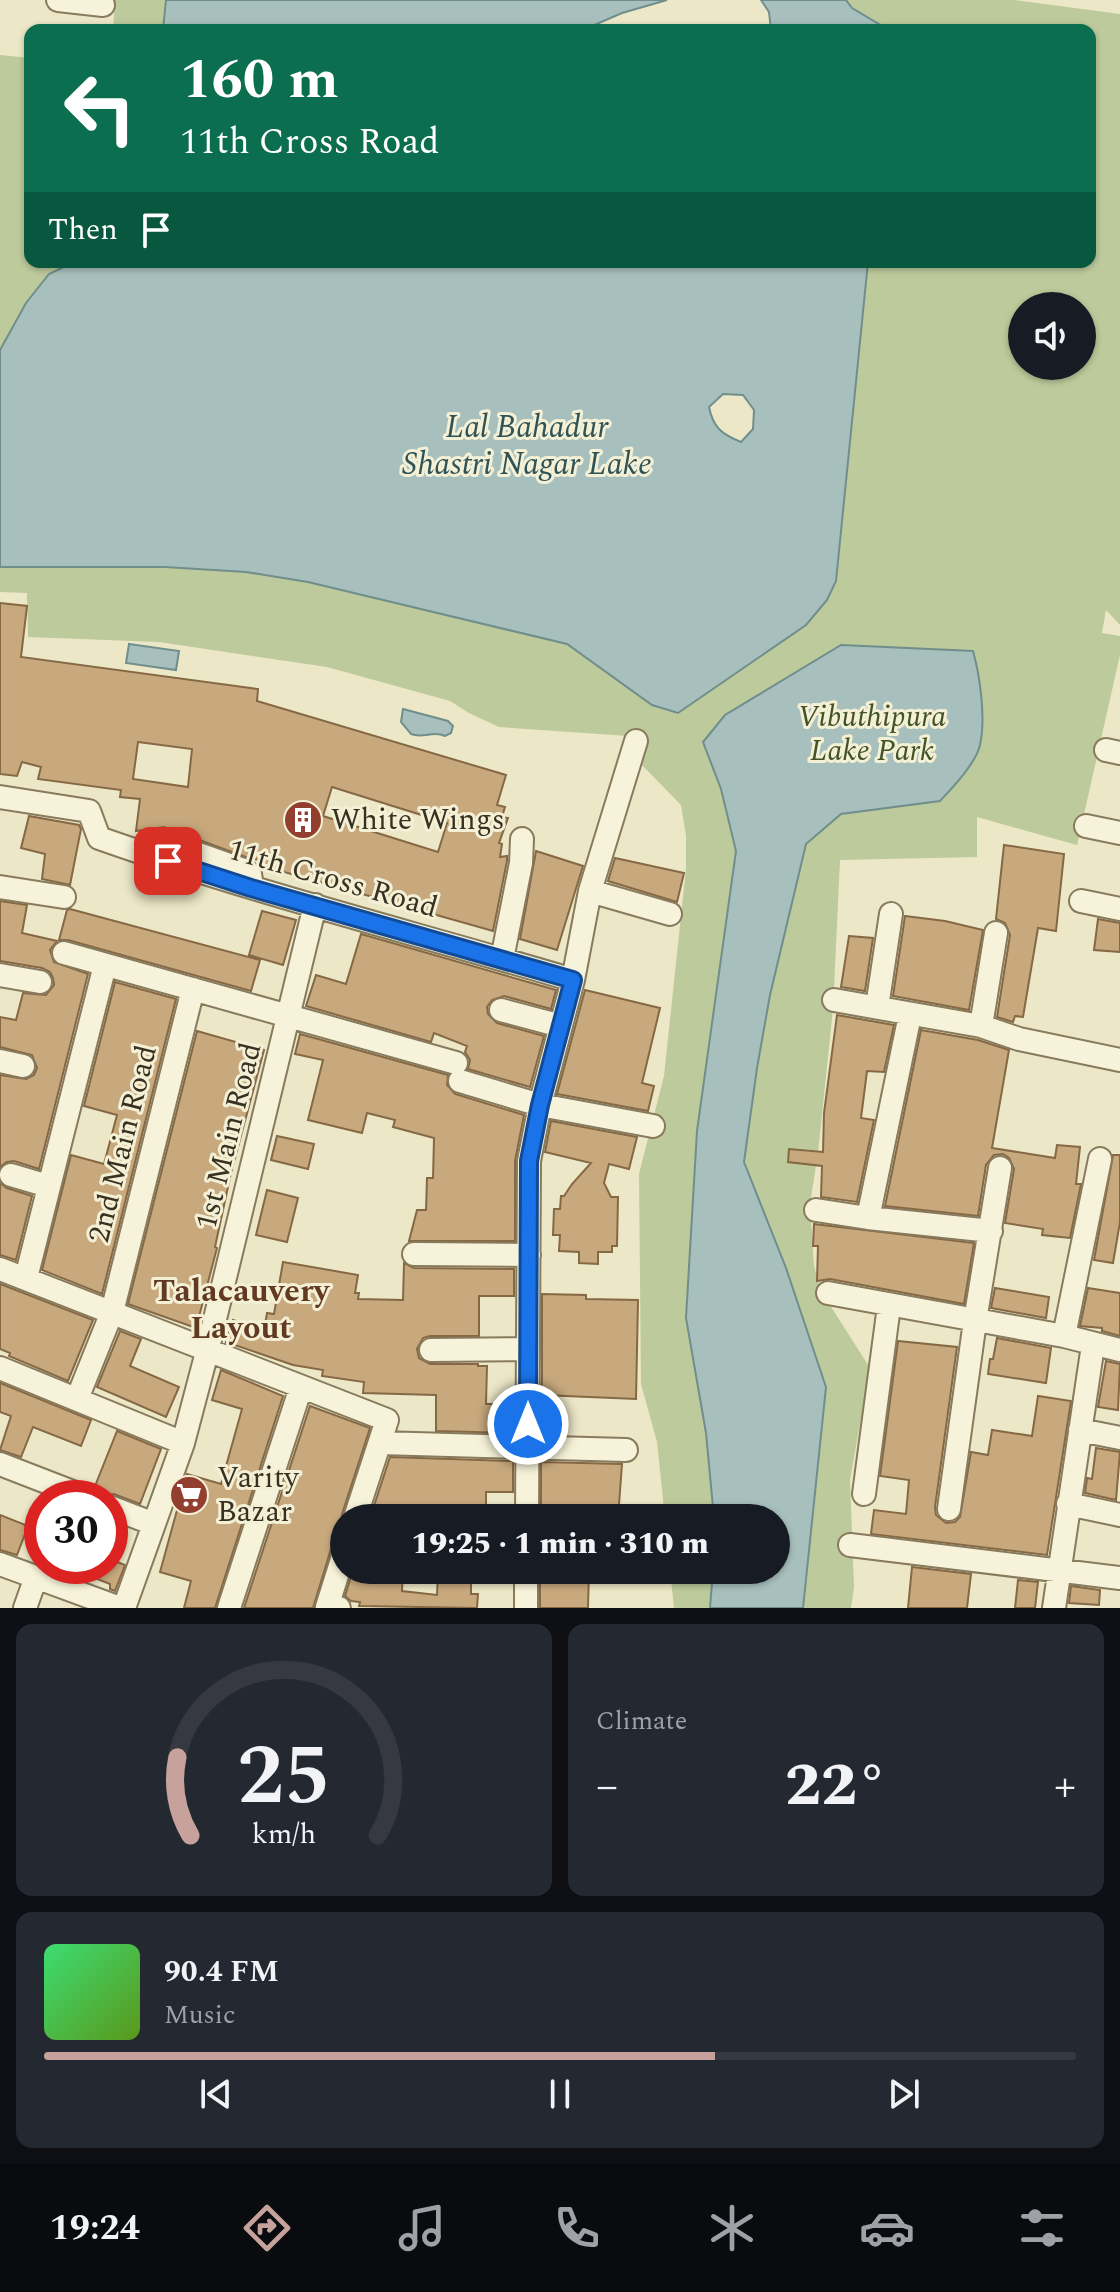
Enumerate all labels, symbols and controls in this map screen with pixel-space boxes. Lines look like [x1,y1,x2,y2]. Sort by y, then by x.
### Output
text: 160 m [180,38,339,123]
icon: left [48,56,152,160]
text: 11th Cross Road [180,115,439,170]
text: Then [48,207,118,253]
icon: arrive [134,208,178,252]
map controls [1008,292,1096,380]
button: sound [1008,292,1096,380]
water label: Lal Bahadur Shastri Nagar Lake [402,403,652,489]
park label: Vibuthipura Lake Park [798,694,946,774]
place label: White Wings [331,797,505,843]
building icon: White Wings [282,799,324,841]
pin [134,827,202,895]
street label: 11th Cross Road [223,827,443,931]
icon: arrive [146,839,190,883]
street label: 1st Main Road [184,1038,274,1234]
street label: 2nd Main Road [76,1040,170,1248]
district label: Talacauvery Layout [153,1267,331,1353]
position arrow [486,1382,570,1466]
place label: Varity Bazar [217,1455,300,1535]
supermarket icon: Varity Bazar [168,1474,210,1516]
speed limit sign: 30 [24,1480,128,1584]
text: 19:25 · 1 min · 310 m [411,1521,709,1567]
text: Climate [596,1701,687,1741]
text: 25 [237,1714,331,1841]
text: 22° [785,1740,887,1832]
text: − [596,1753,618,1820]
text: + [1054,1753,1076,1820]
text: km/h [252,1813,316,1856]
text: 90.4 FM [164,1949,279,1995]
text: Music [164,1995,235,2035]
icon: previous [194,2072,238,2116]
icon: pause [538,2072,582,2116]
icon: next [882,2072,926,2116]
icon: directions [239,2200,295,2256]
icon: music [394,2200,450,2256]
icon: phone [549,2200,605,2256]
icon: climate [704,2200,760,2256]
icon: car [859,2200,915,2256]
icon: filters [1014,2200,1070,2256]
text: 19:24 [50,2201,140,2256]

